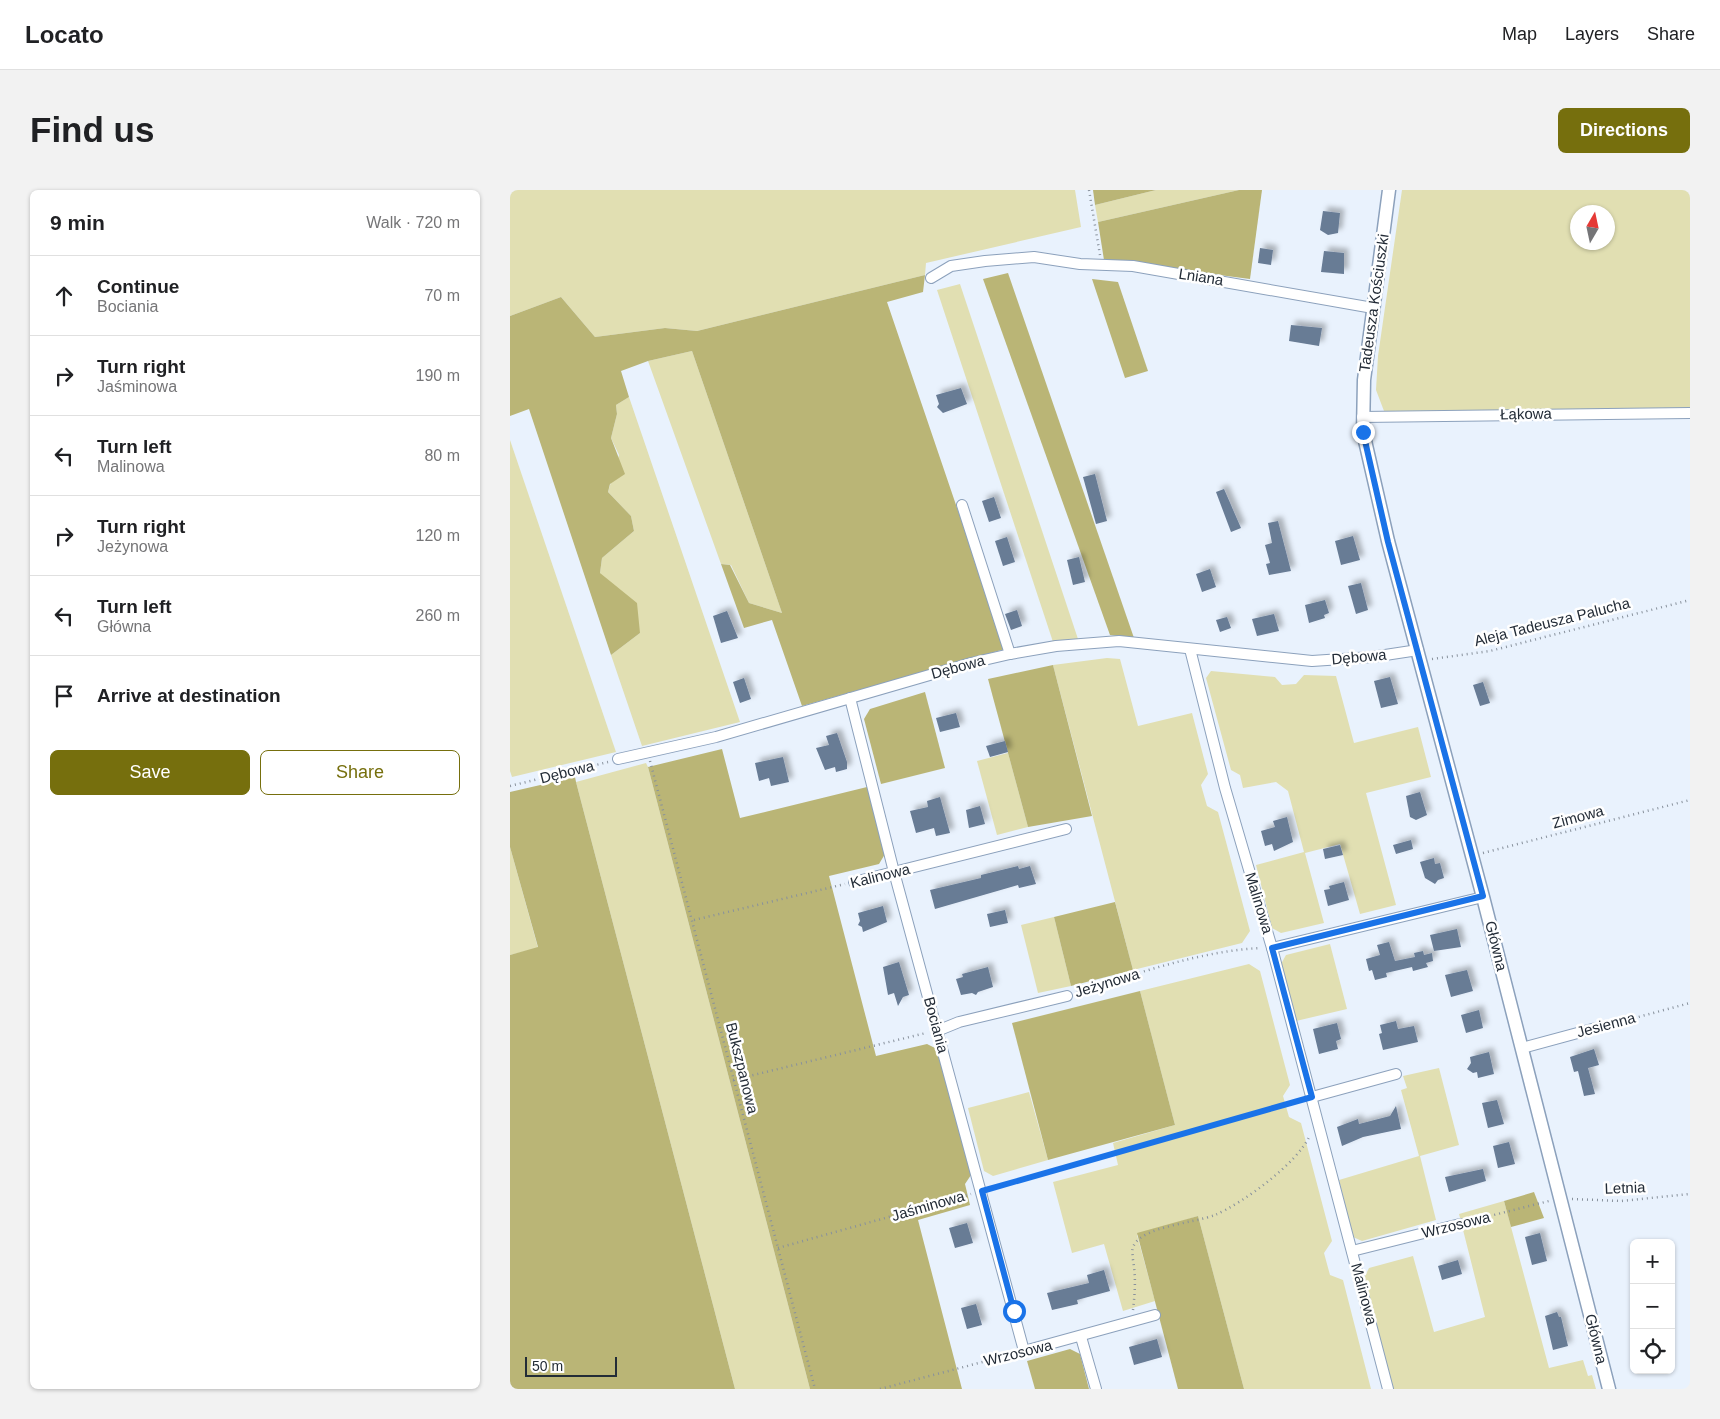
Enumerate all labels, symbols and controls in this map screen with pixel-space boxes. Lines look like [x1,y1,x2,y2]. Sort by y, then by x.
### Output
text: Locato [25,21,104,48]
text: Map [1502,24,1537,44]
text: Layers [1565,24,1619,44]
text: Share [1647,24,1695,44]
button: Directions [1558,108,1690,153]
text: Find us [30,110,154,149]
north arrow [1570,205,1615,250]
text: 9 min [50,211,105,234]
text: Walk · 720 m [366,214,460,231]
street label: Tadeusza Kościuszki [1355,233,1392,373]
street label: Lniana [1178,265,1225,289]
text: Continue [97,276,179,297]
icon: ahead [50,282,78,310]
text: 70 m [424,287,460,304]
text: Bociania [97,298,158,315]
text: Turn right [97,356,185,377]
icon: right [50,362,78,390]
text: 190 m [416,367,460,384]
text: Jaśminowa [97,378,177,395]
street label: Łąkowa [1500,405,1553,422]
route end [1352,421,1375,444]
text: Turn left [97,436,172,457]
icon: left [50,442,78,470]
text: 80 m [424,447,460,464]
text: Malinowa [97,458,165,475]
text: Turn right [97,516,185,537]
icon: right [50,522,78,550]
text: 120 m [416,527,460,544]
text: Jeżynowa [97,538,168,555]
street label: Aleja Tadeusza Palucha [1472,594,1632,649]
text: Turn left [97,596,172,617]
icon: left [50,602,78,630]
text: 260 m [416,607,460,624]
text: Główna [97,618,151,635]
street label: Dębowa [1331,646,1388,667]
street label: Dębowa [929,651,987,682]
icon: arrive [50,682,78,710]
text: Arrive at destination [97,685,281,706]
button: Save [50,750,250,795]
button: Share [260,750,460,795]
street label: Dębowa [538,756,596,786]
street label: Zimowa [1550,801,1606,832]
street label: Kalinowa [848,860,912,891]
street label: Malinowa [1242,870,1277,936]
street label: Główna [1482,919,1511,973]
street label: Jeżynowa [1072,964,1142,1000]
street label: Bociania [921,995,952,1055]
street label: Jesienna [1575,1008,1638,1040]
street label: Bukszpanowa [723,1021,762,1116]
street label: Letnia [1604,1178,1646,1197]
street label: Jaśminowa [889,1187,967,1224]
street label: Wrzosowa [1420,1208,1492,1241]
map controls [1630,1239,1675,1374]
button: + [1630,1239,1675,1284]
street label: Malinowa [1348,1261,1381,1327]
button: − [1630,1284,1675,1329]
route start [1003,1300,1026,1323]
street label: Główna [1582,1312,1611,1366]
button: locate [1630,1329,1675,1374]
street label: Wrzosowa [982,1336,1054,1369]
scale bar [525,1354,618,1377]
text: 50 m [532,1358,563,1374]

